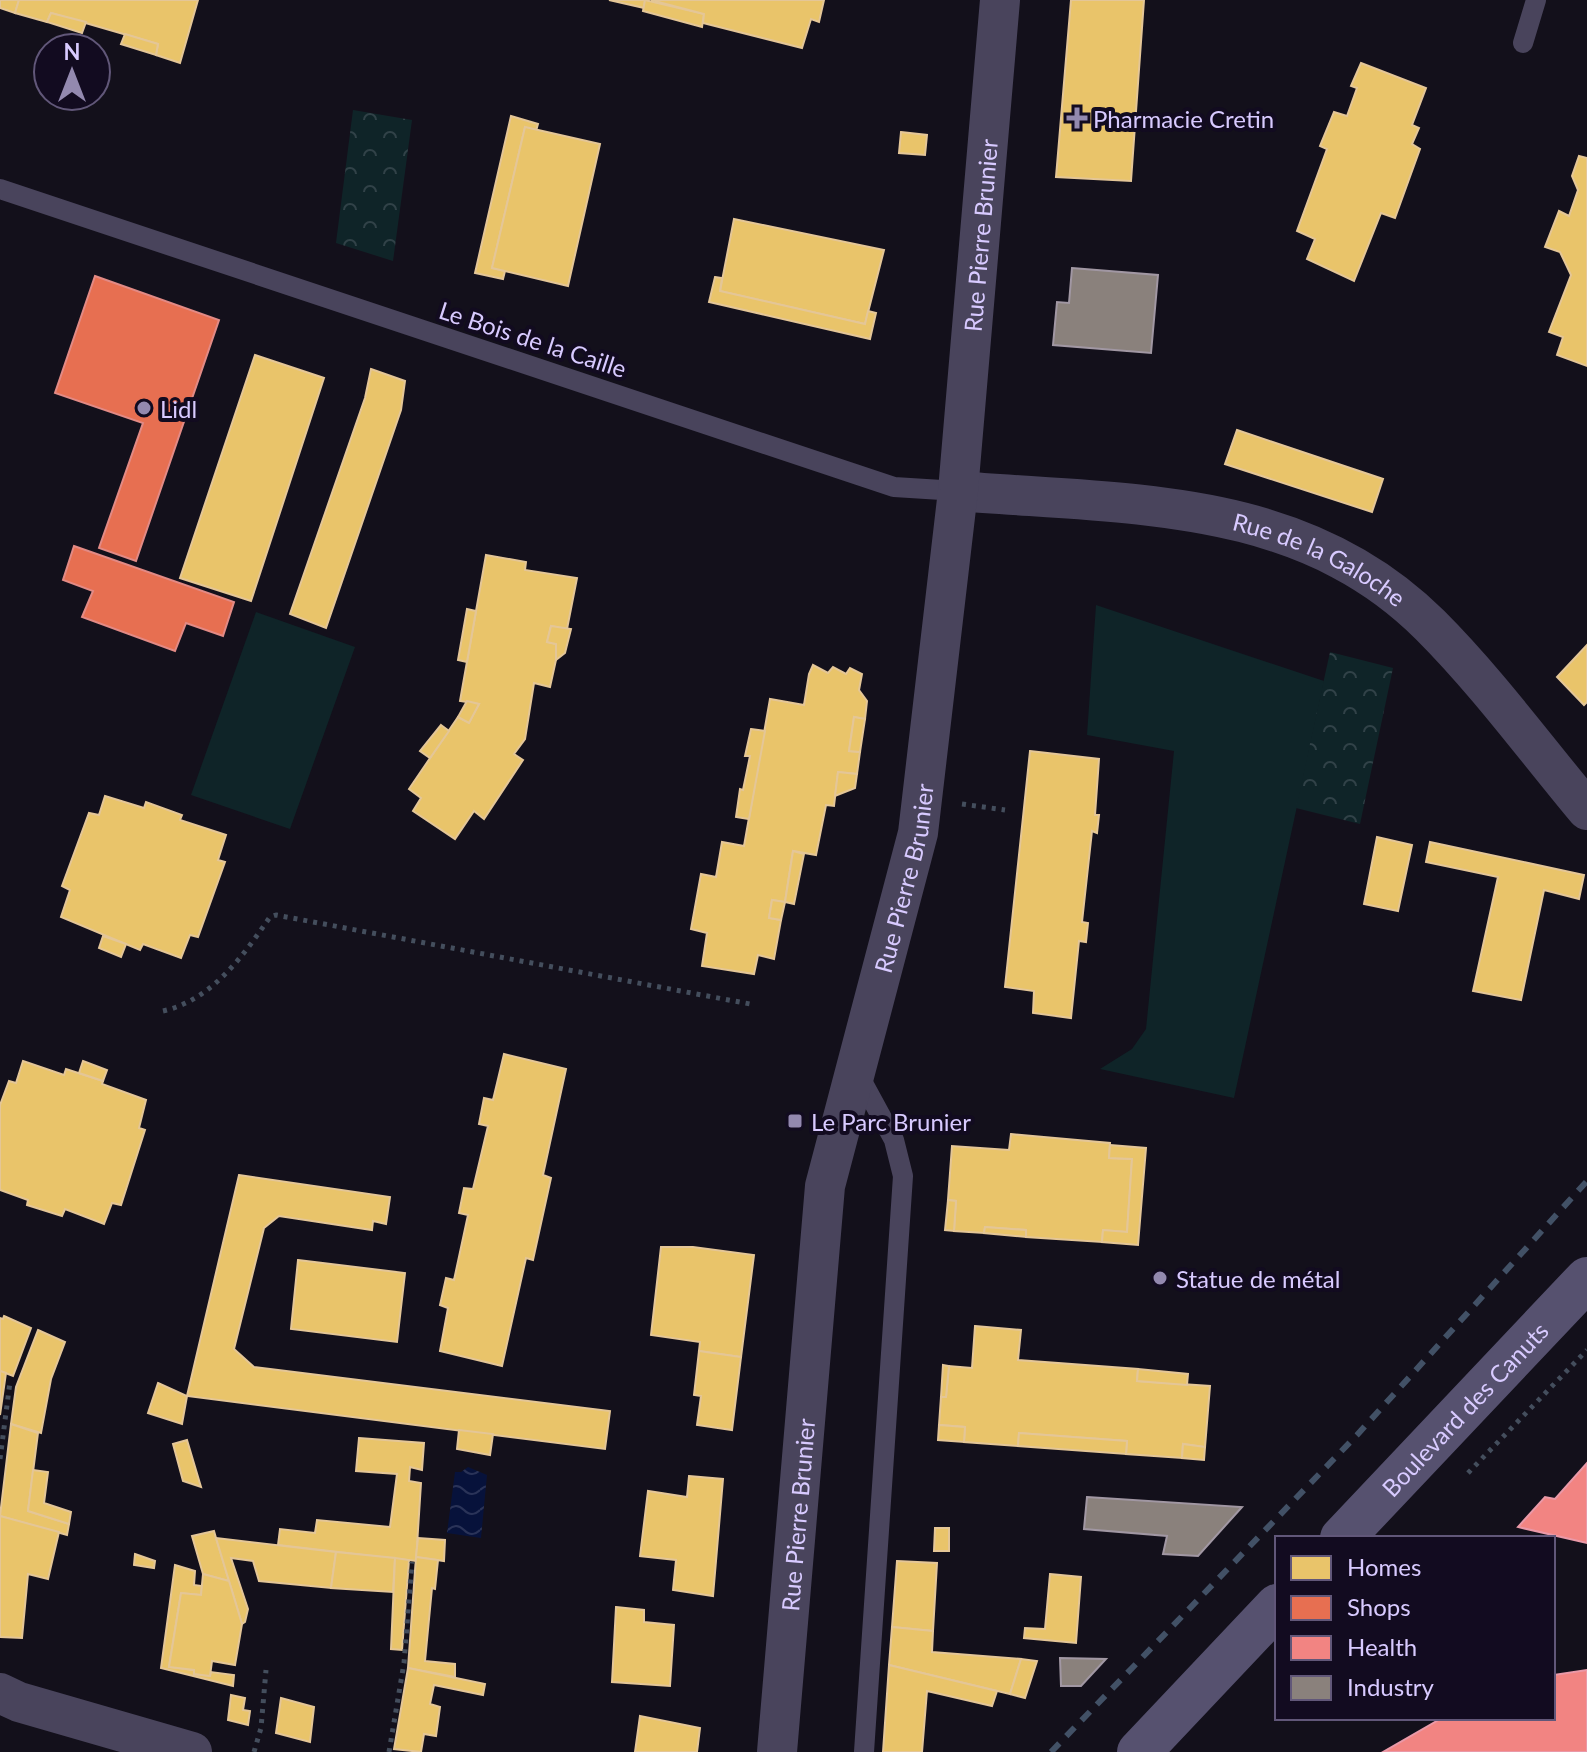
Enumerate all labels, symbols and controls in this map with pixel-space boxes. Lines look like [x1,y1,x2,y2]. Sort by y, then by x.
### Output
north arrow [32,32,112,112]
text: N [64,38,80,65]
place label: Pharmacie Cretin [1093,104,1274,133]
marker: Pharmacie Cretin [1068,109,1086,127]
street label: Rue Pierre Brunier [957,137,1003,333]
street label: Le Bois de la Caille [436,295,630,383]
place label: Lidl [160,394,197,423]
marker: Lidl [135,399,153,417]
street label: Rue de la Galoche [1230,506,1412,612]
street label: Rue Pierre Brunier [867,782,938,976]
place label: Le Parc Brunier [811,1107,971,1136]
marker: Le Parc Brunier [786,1112,804,1130]
place label: Statue de métal [1176,1264,1340,1293]
marker: Statue de métal [1151,1269,1169,1287]
street label: Boulevard des Canuts [1375,1316,1554,1502]
street label: Rue Pierre Brunier [774,1417,820,1612]
legend [1275,1536,1555,1720]
text: Homes [1347,1552,1421,1581]
text: Shops [1347,1592,1411,1621]
text: Health [1347,1632,1417,1661]
text: Industry [1347,1672,1434,1701]

